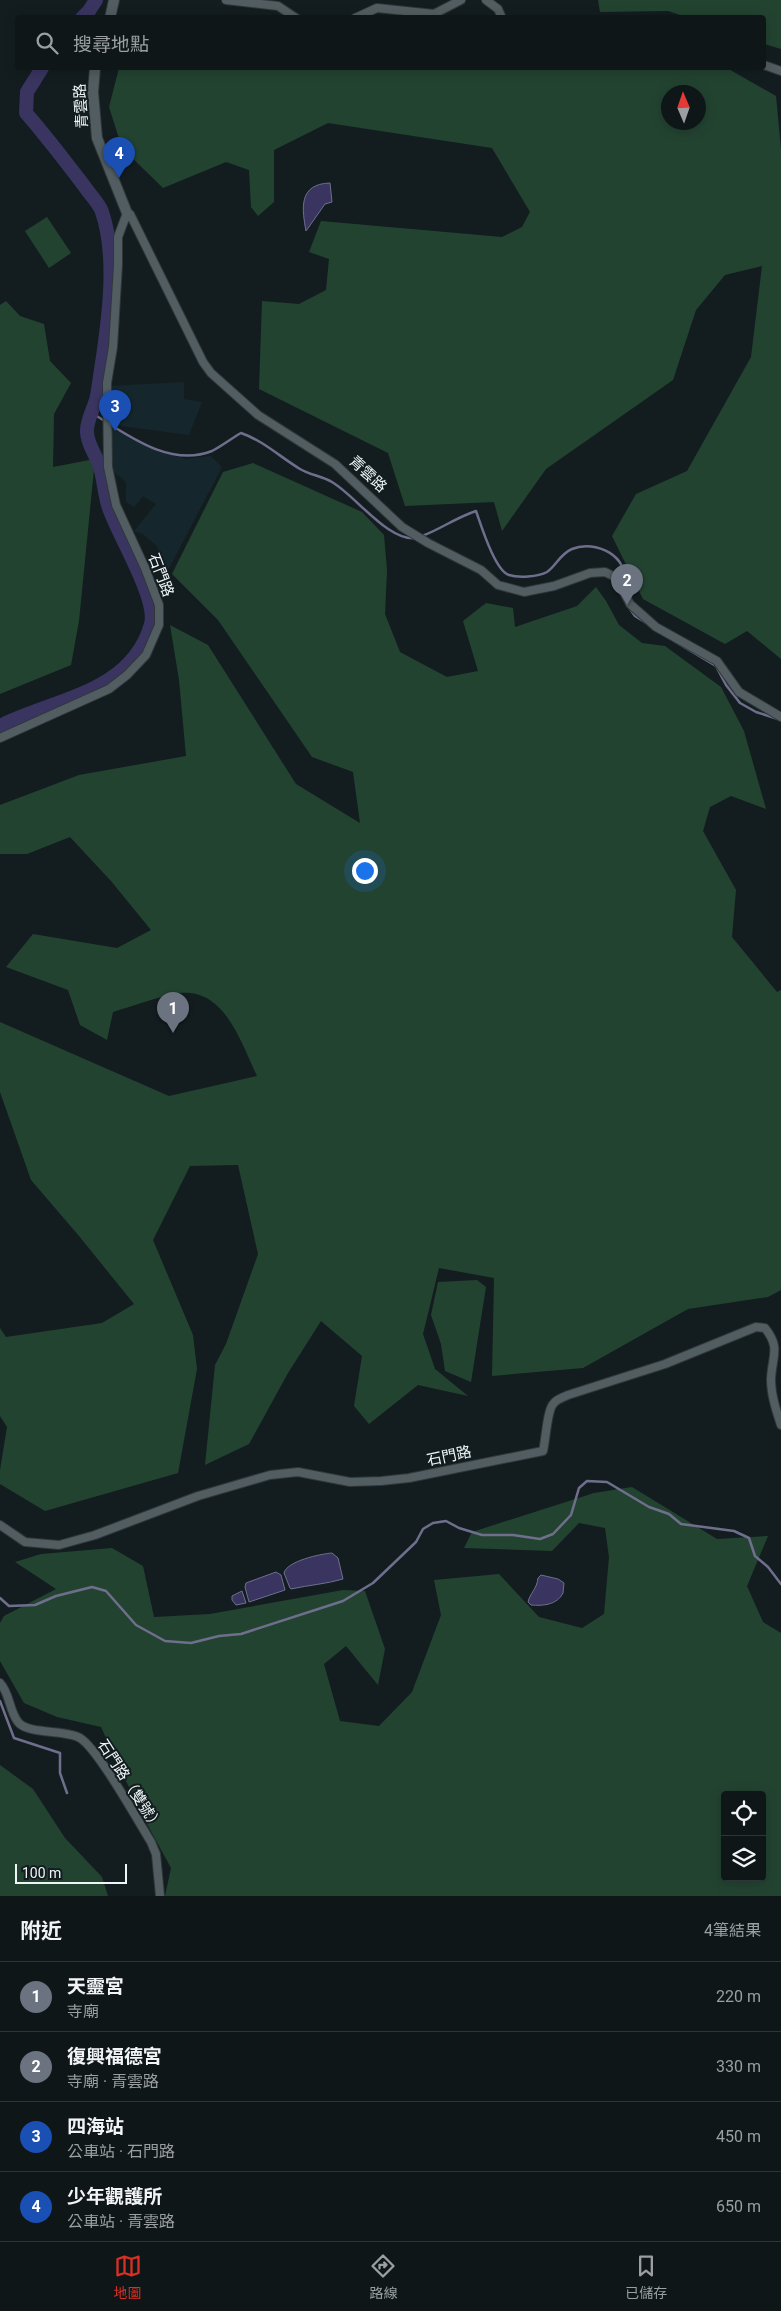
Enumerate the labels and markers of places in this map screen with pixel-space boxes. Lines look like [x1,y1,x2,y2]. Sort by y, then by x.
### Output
pin: 4 [103,137,135,178]
pin: 3 [99,390,131,431]
pin: 2 [611,564,643,605]
pin: 1 [157,992,189,1033]

